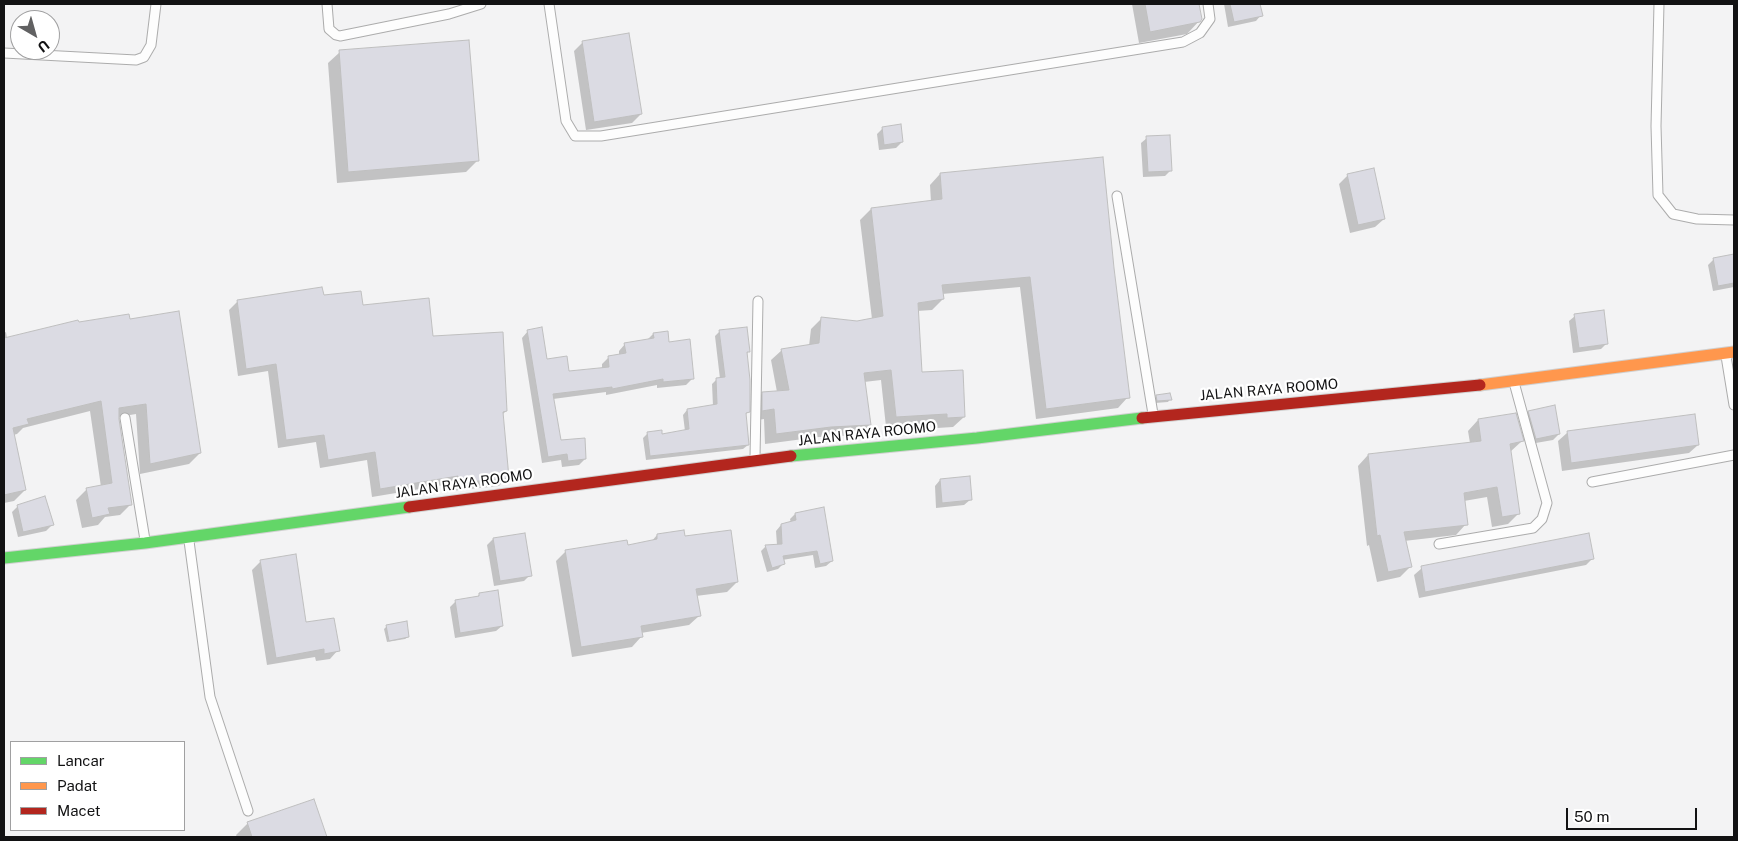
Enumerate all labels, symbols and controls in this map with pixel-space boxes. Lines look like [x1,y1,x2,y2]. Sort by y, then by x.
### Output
north arrow [10,10,60,60]
text: U [35,37,53,55]
street label: JALAN RAYA ROOMO [1199,376,1339,404]
street label: JALAN RAYA ROOMO [797,418,937,450]
street label: JALAN RAYA ROOMO [394,466,534,502]
legend [10,741,185,831]
text: Lancar [57,752,105,769]
text: Padat [57,777,97,794]
scale bar [1568,798,1699,830]
text: Macet [57,802,101,819]
text: 50 m [1574,808,1609,825]

